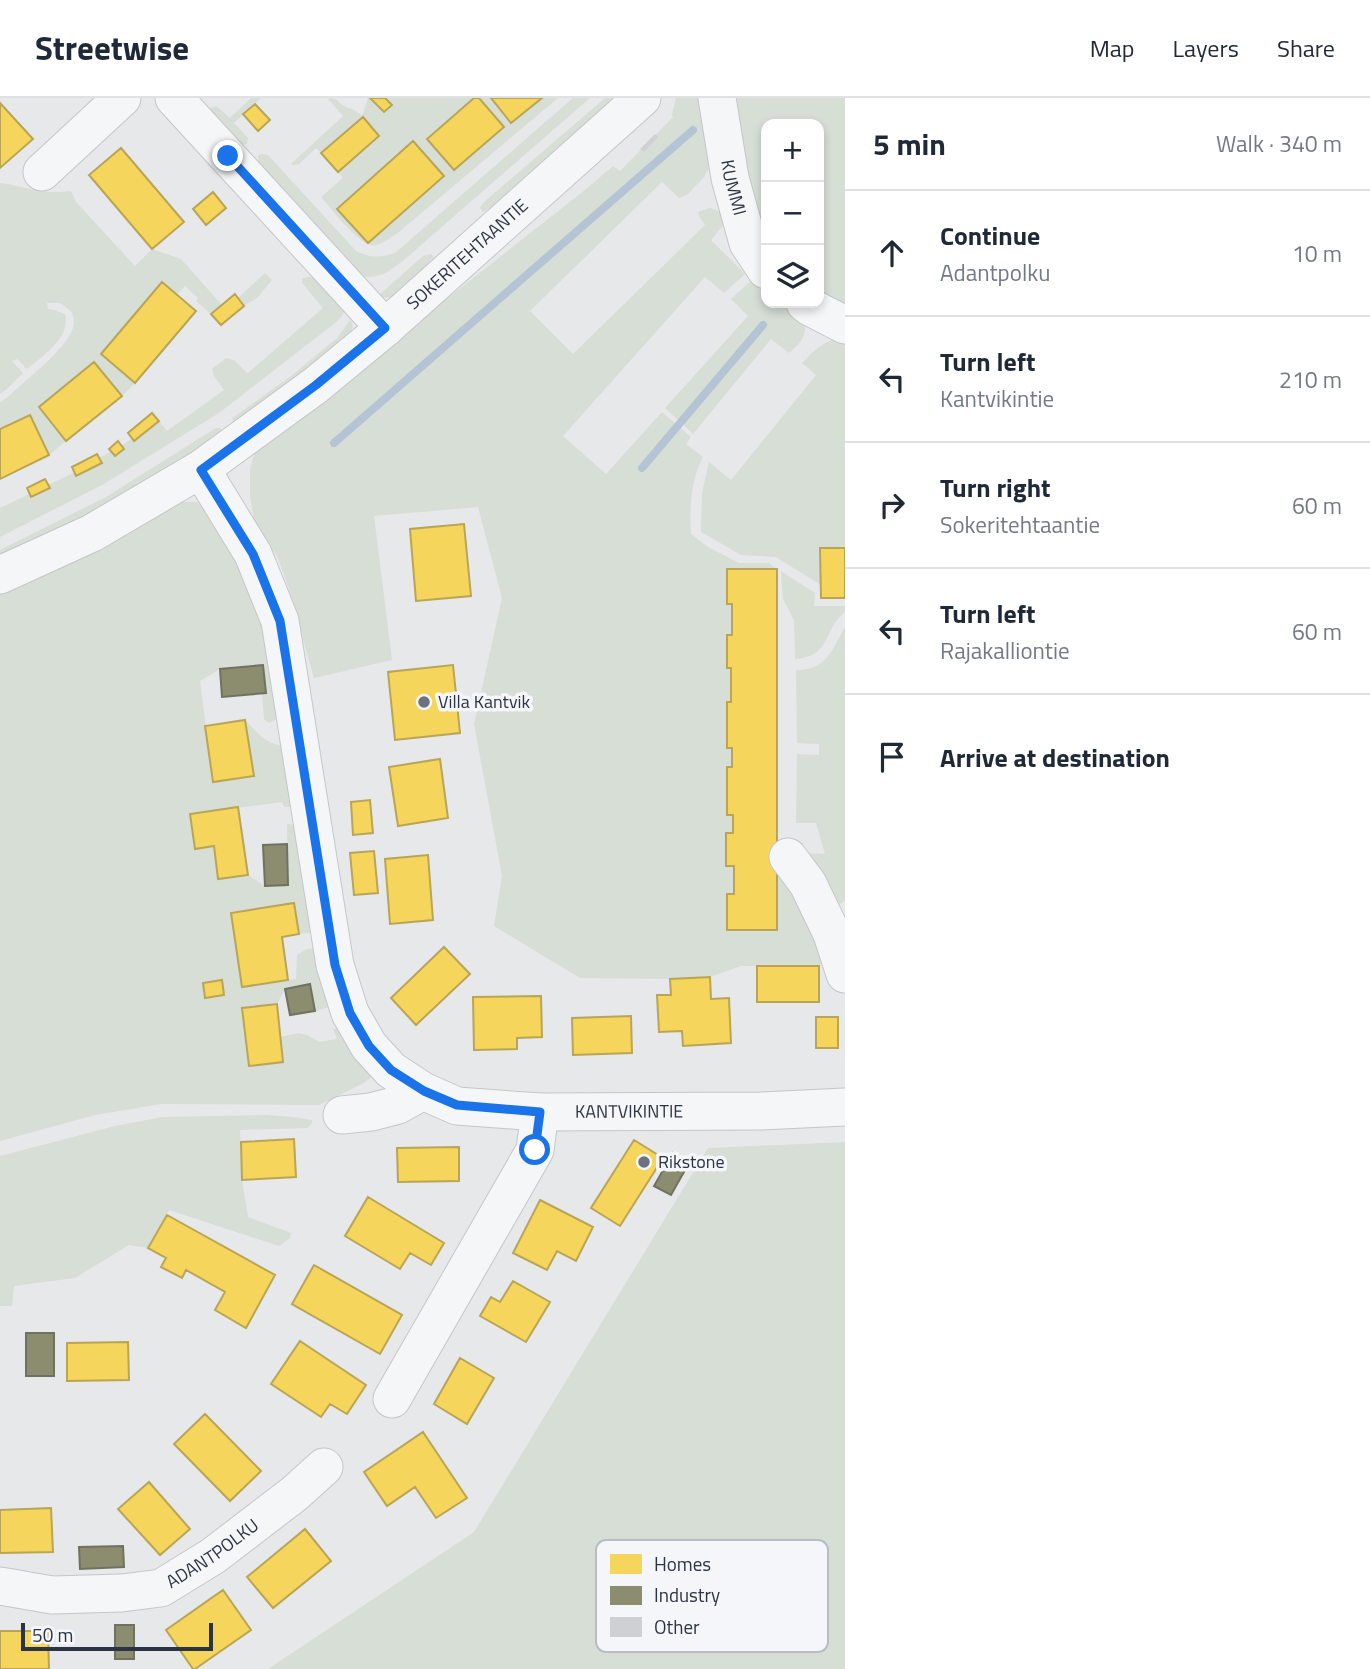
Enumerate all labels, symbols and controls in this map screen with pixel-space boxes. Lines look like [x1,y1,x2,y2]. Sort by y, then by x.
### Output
text: Streetwise [35,23,189,73]
text: Map [1090,30,1135,66]
text: Layers [1173,30,1239,66]
text: Share [1277,30,1335,66]
map controls [761,119,824,308]
button: + [761,119,824,182]
text: 5 min [873,121,946,167]
text: Walk · 340 m [1216,126,1342,161]
route end [212,140,243,171]
street label: KUMMI [714,158,754,218]
button: − [761,182,824,245]
street label: SOKERITEHTAANTIE [400,192,534,316]
text: Continue [940,216,1040,255]
icon: ahead [873,234,911,272]
text: 10 m [1292,236,1342,271]
button: layers [761,245,824,308]
text: Adantpolku [940,255,1050,290]
text: Turn left [940,342,1035,381]
icon: left [873,360,911,398]
text: 210 m [1279,362,1342,397]
text: Kantvikintie [940,381,1054,416]
text: Turn right [940,468,1051,507]
icon: right [873,486,911,524]
text: 60 m [1292,488,1342,523]
text: Sokeritehtaantie [940,507,1100,542]
text: Turn left [940,594,1035,633]
icon: left [873,612,911,650]
text: 60 m [1292,614,1342,649]
text: Rajakalliontie [940,633,1070,668]
place label: Villa Kantvik [438,688,531,715]
marker: Villa Kantvik [416,694,432,710]
icon: arrive [873,738,911,776]
text: Arrive at destination [940,738,1170,777]
street label: KANTVIKINTIE [575,1097,683,1125]
route start [519,1134,550,1165]
place label: Rikstone [658,1148,725,1175]
marker: Rikstone [636,1154,652,1170]
street label: ADANTPOLKU [161,1512,264,1595]
legend [596,1540,828,1652]
text: Homes [654,1549,711,1578]
text: Industry [654,1580,720,1609]
text: Other [654,1612,700,1641]
scale bar [21,1620,214,1652]
text: 50 m [32,1620,73,1649]

